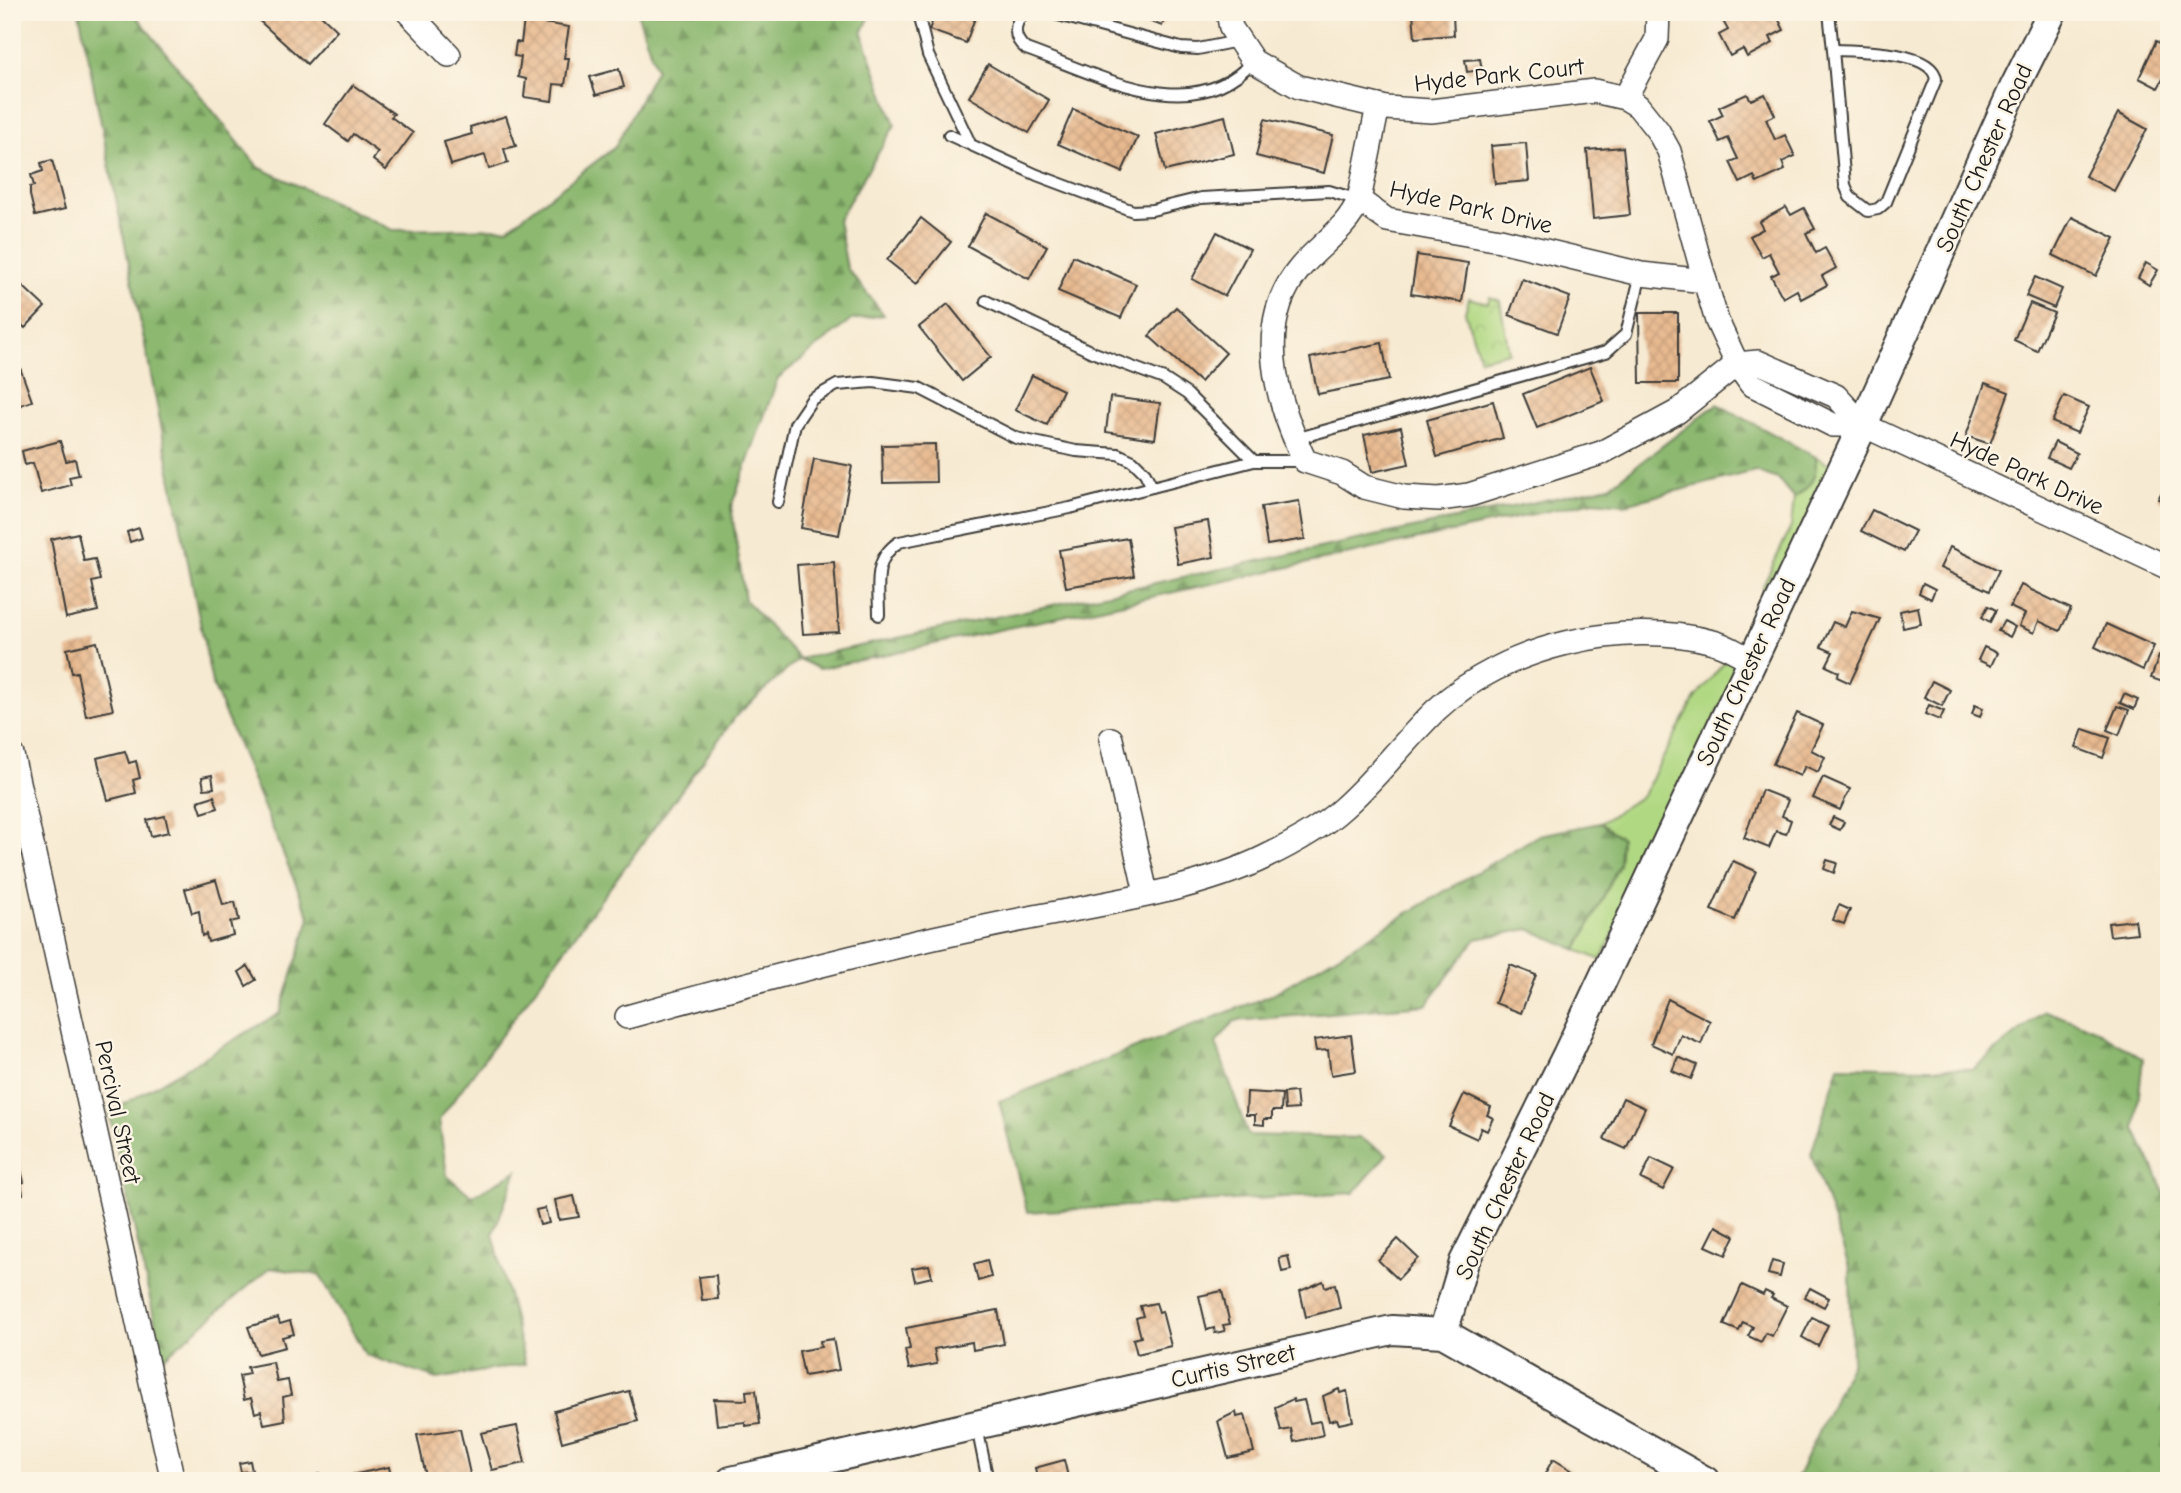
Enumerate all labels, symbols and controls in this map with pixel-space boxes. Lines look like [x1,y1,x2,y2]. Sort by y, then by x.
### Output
street label: Hyde Park Court [1413,52,1586,98]
street label: South Chester Road [1930,60,2038,256]
street label: Hyde Park Drive [1387,175,1555,239]
street label: Hyde Park Drive [1946,425,2108,521]
street label: South Chester Road [1690,574,1802,770]
street label: Percival Street [89,1038,147,1187]
street label: South Chester Road [1449,1088,1561,1284]
street label: Curtis Street [1168,1338,1299,1394]

